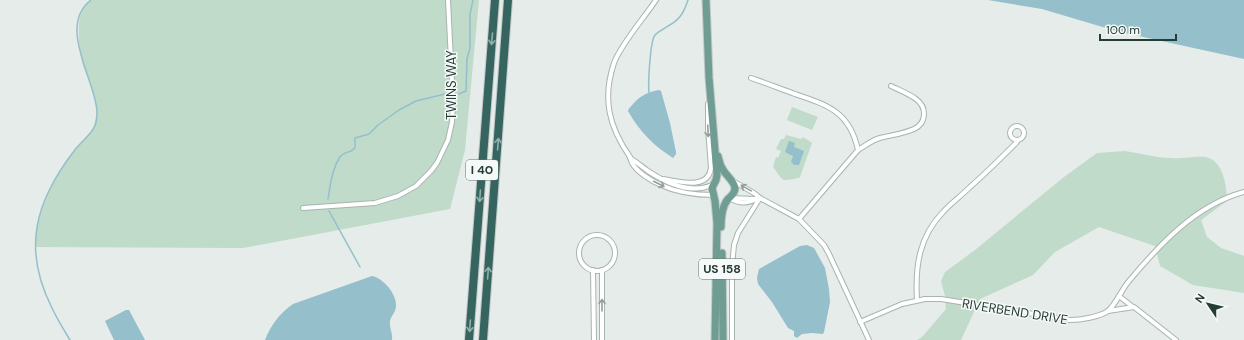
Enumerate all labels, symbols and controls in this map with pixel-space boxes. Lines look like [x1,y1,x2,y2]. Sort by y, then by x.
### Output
scale bar [1100,16,1176,42]
text: 100 m [1106,22,1140,38]
one-way arrow [488,32,495,45]
street label: TWINS WAY [443,50,460,120]
one-way arrow [705,124,712,137]
one-way arrow [494,138,501,151]
road number: I 40 [466,160,498,180]
one-way arrow [652,180,664,188]
one-way arrow [740,183,752,191]
one-way arrow [476,189,484,202]
road number: US 158 [699,259,745,279]
one-way arrow [485,267,492,280]
north arrow [1188,284,1228,324]
text: N [1192,291,1208,306]
street label: RIVERBEND DRIVE [961,295,1069,328]
one-way arrow [598,299,606,312]
one-way arrow [466,319,474,332]

